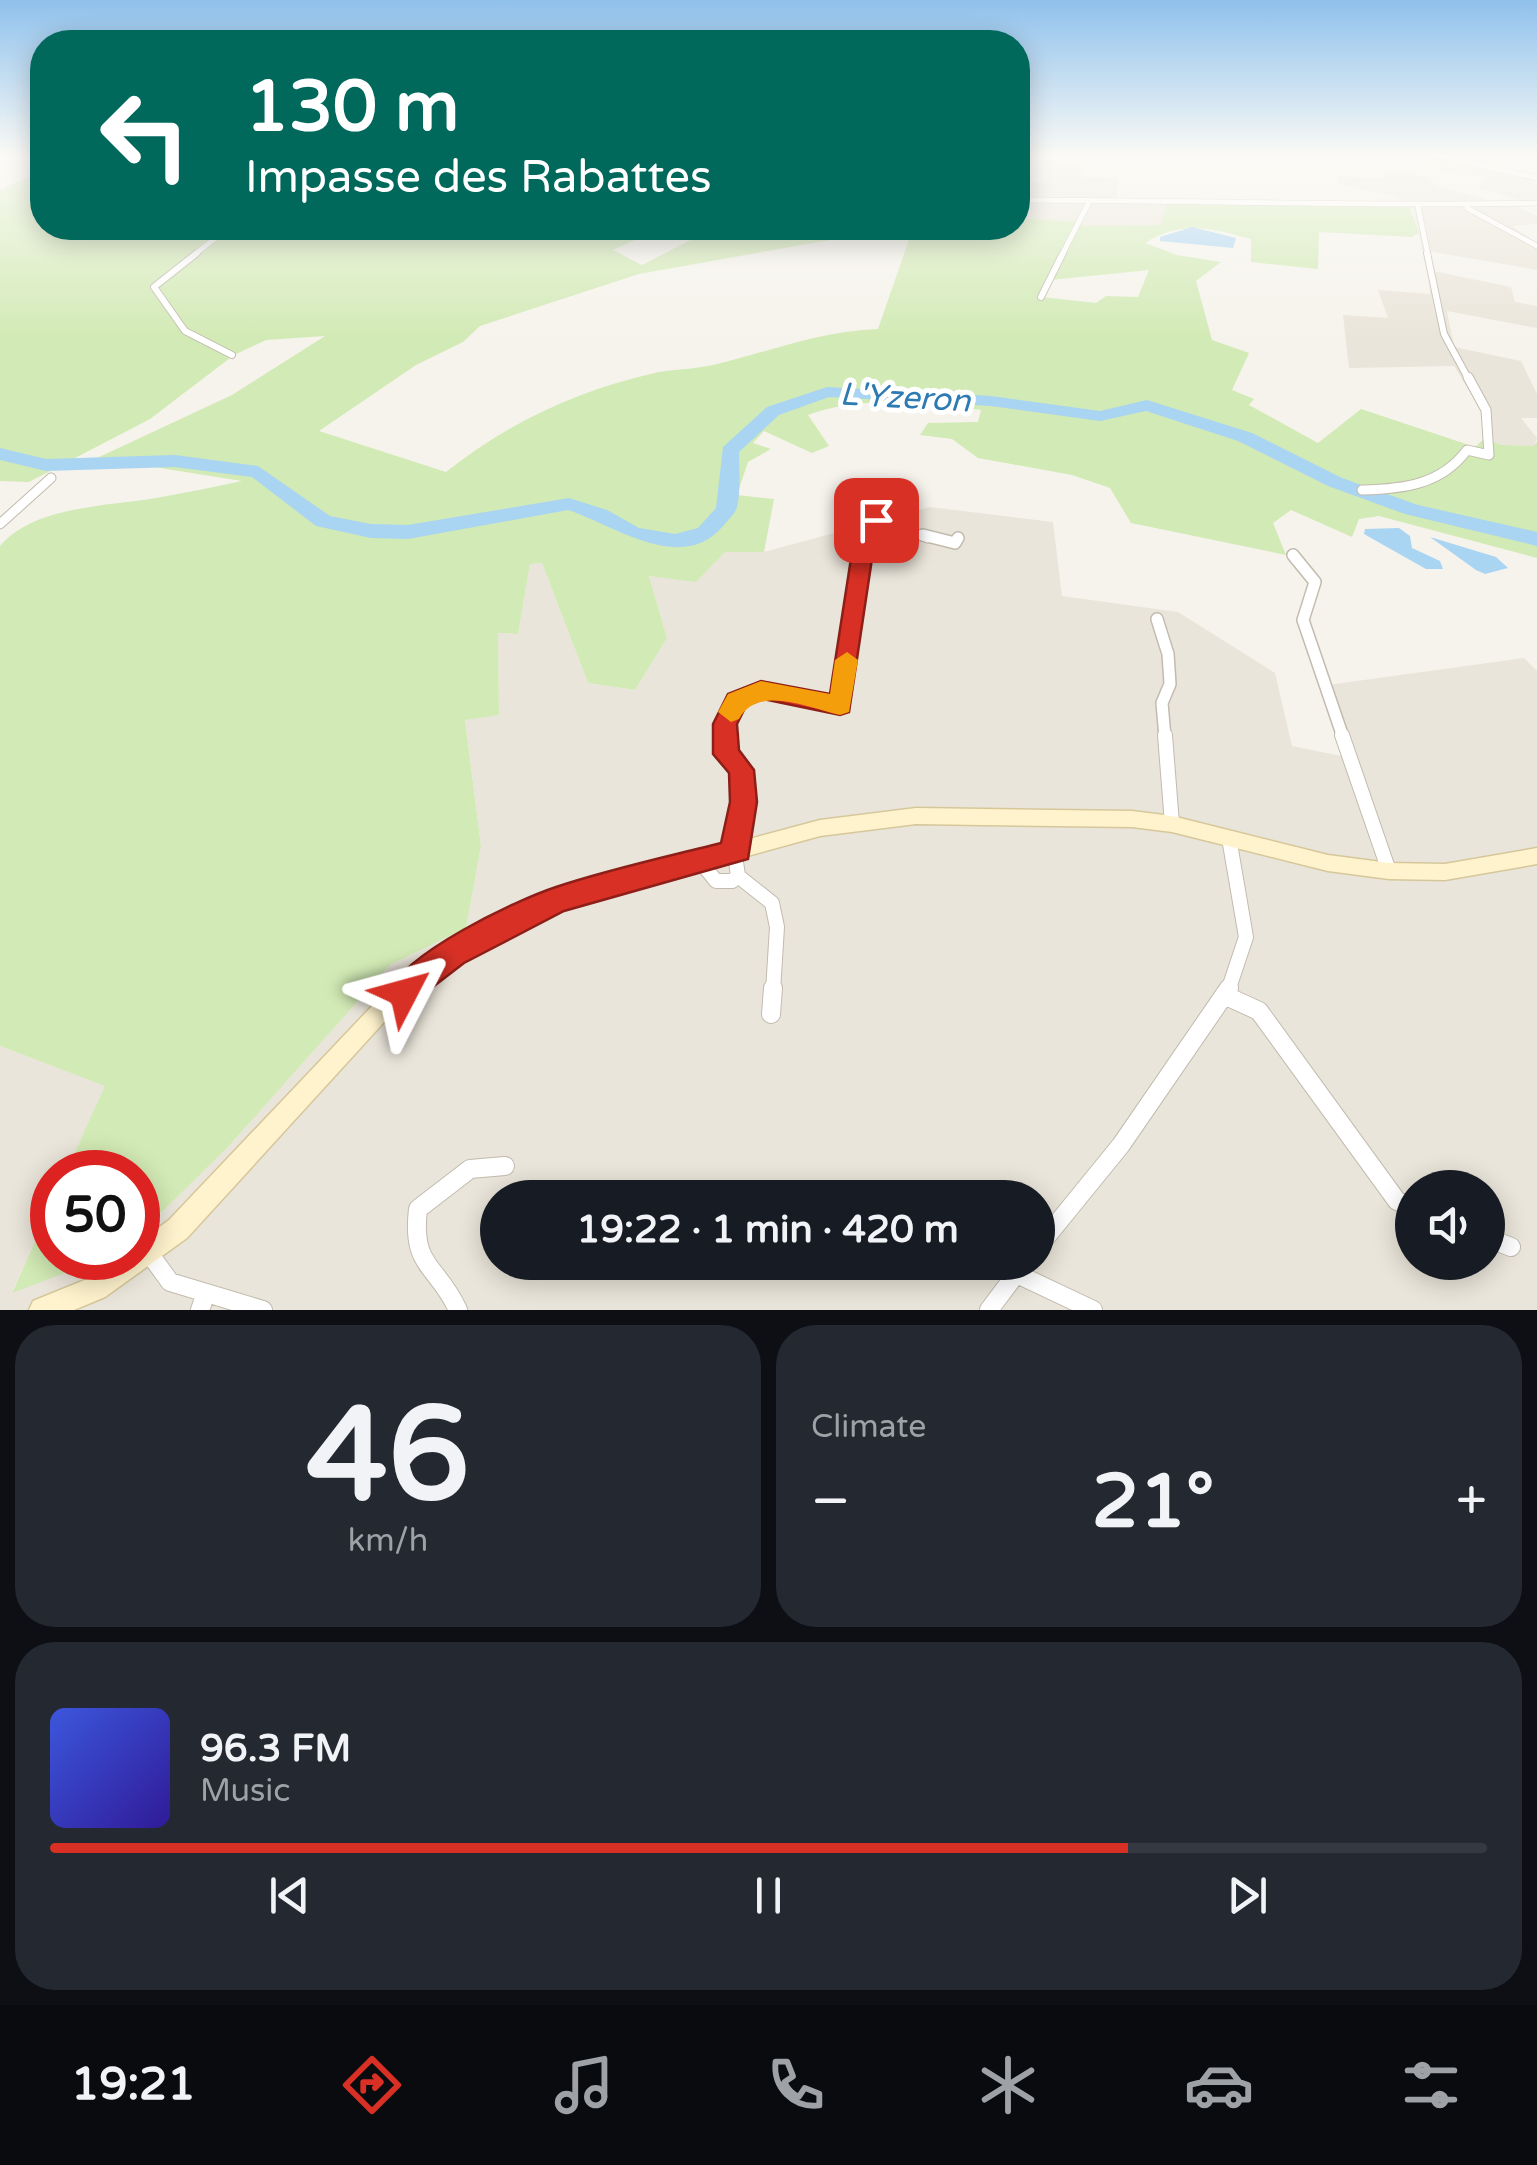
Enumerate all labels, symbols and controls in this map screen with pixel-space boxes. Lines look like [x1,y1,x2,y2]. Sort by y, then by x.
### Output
text: 130 m [245,66,459,150]
icon: left [80,70,210,200]
text: Impasse des Rabattes [245,151,712,205]
water label: L'Yzeron [839,376,973,420]
pin [834,478,919,563]
icon: arrive [849,493,904,548]
position arrow [352,941,456,1045]
speed limit sign: 50 [30,1150,160,1280]
map controls [1395,1170,1505,1280]
button: sound [1395,1170,1505,1280]
text: 19:22 · 1 min · 420 m [576,1207,959,1253]
text: 46 [306,1379,470,1535]
text: Climate [811,1408,926,1446]
text: 21° [1092,1457,1214,1547]
text: − [811,1469,850,1535]
text: + [1456,1469,1487,1535]
text: km/h [348,1522,428,1560]
text: 96.3 FM [200,1726,351,1772]
text: Music [200,1772,290,1810]
icon: previous [262,1868,317,1923]
icon: pause [741,1868,796,1923]
icon: next [1220,1868,1275,1923]
icon: directions [337,2050,407,2120]
icon: music [549,2050,619,2120]
icon: phone [761,2050,831,2120]
icon: climate [973,2050,1043,2120]
icon: car [1184,2050,1254,2120]
icon: filters [1396,2050,1466,2120]
text: 19:21 [71,2058,196,2112]

